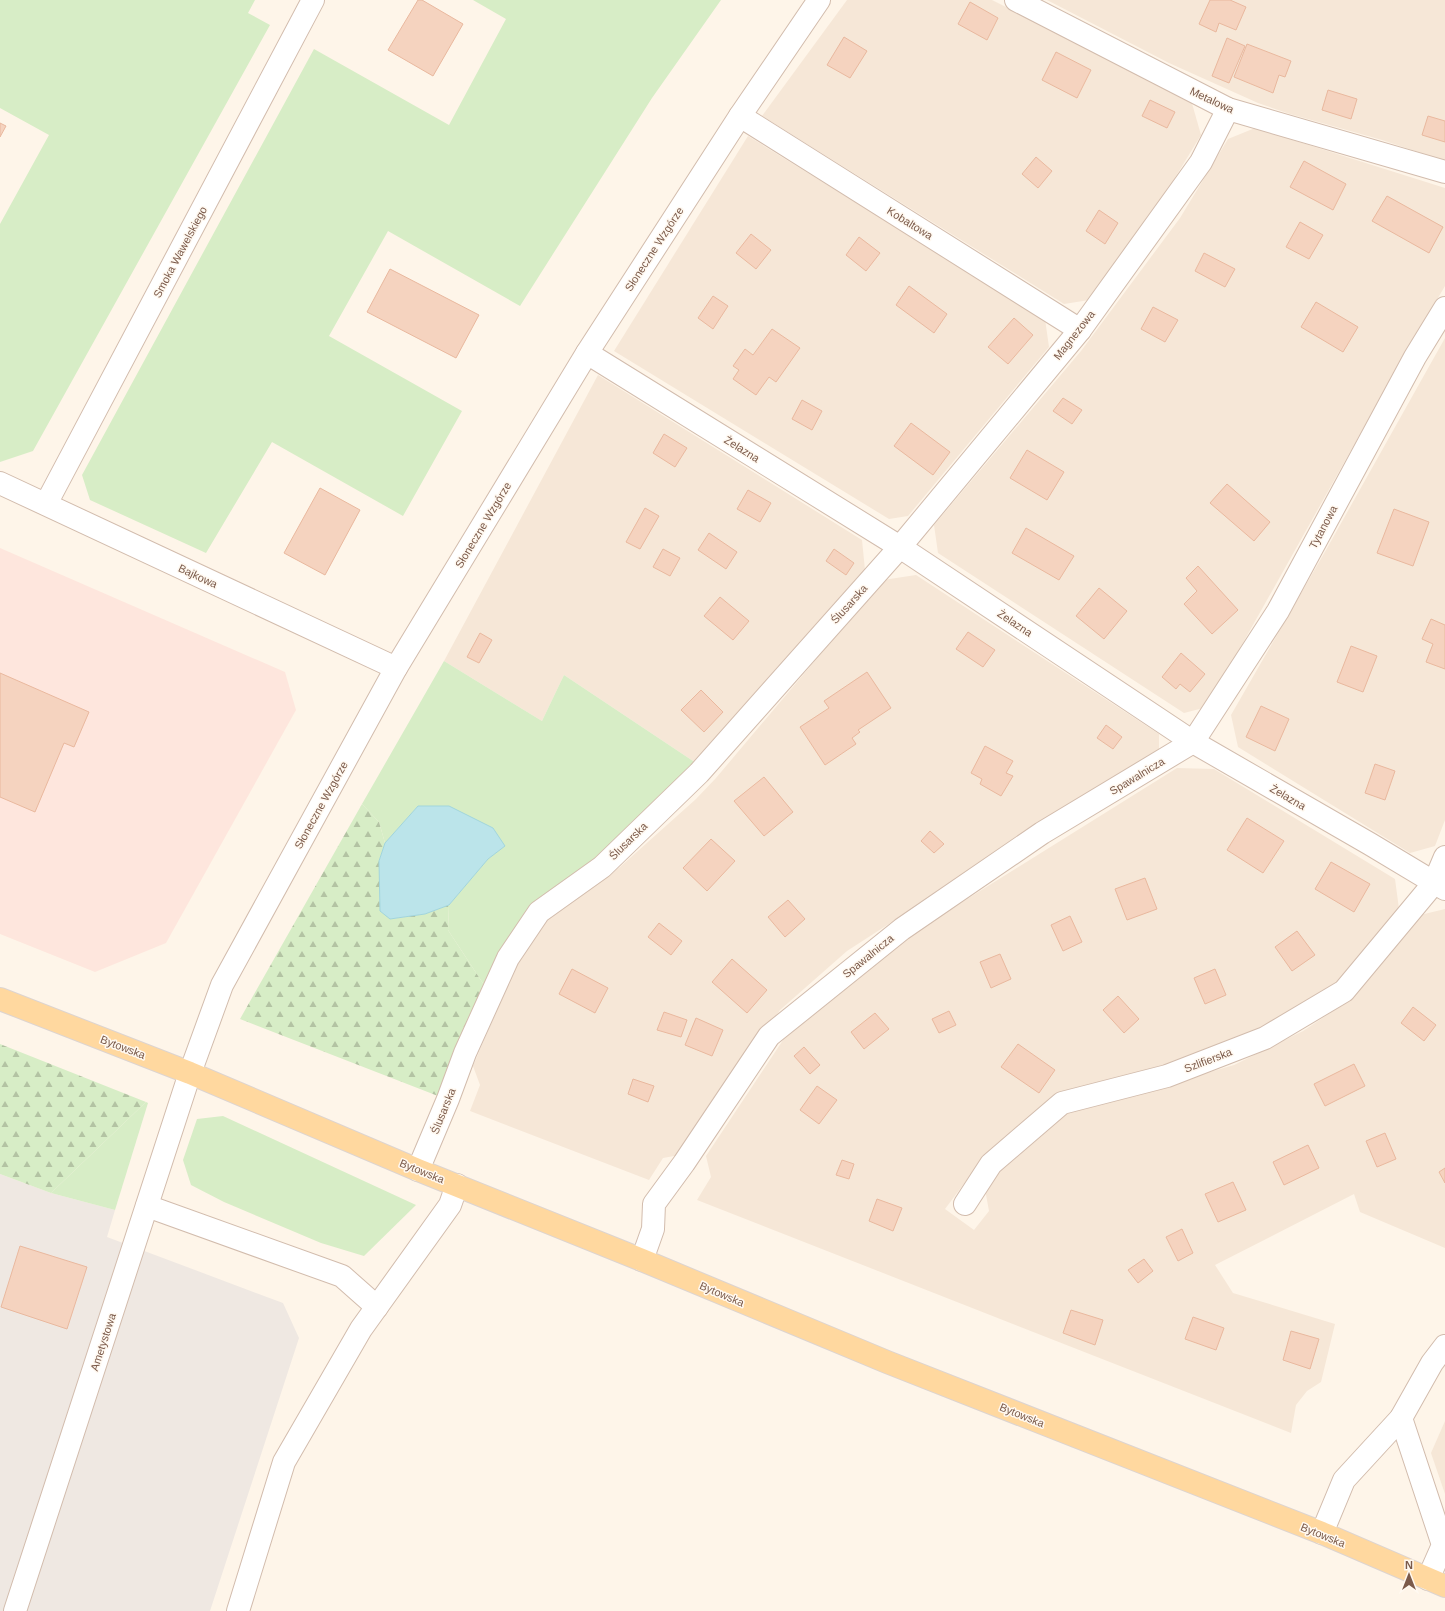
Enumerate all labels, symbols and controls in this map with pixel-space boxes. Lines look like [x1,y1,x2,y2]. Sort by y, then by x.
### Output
street label: Metalowa [1188,85,1237,116]
street label: Smoka Wawelskiego [151,204,209,300]
street label: Kobaltowa [885,204,936,242]
street label: Słoneczne Wzgórze [622,205,686,293]
street label: Magnezowa [1051,307,1098,362]
street label: Żelazna [722,434,763,465]
street label: Słoneczne Wzgórze [453,480,513,570]
street label: Tytanowa [1307,503,1340,551]
street label: Bajkowa [177,562,220,591]
street label: Ślusarska [828,581,870,626]
street label: Żelazna [995,607,1035,639]
street label: Spawalnicza [1107,755,1167,797]
street label: Słoneczne Wzgórze [292,759,350,851]
street label: Żelazna [1268,782,1309,812]
street label: Ślusarska [606,819,650,862]
street label: Spawalnicza [840,931,896,980]
street label: Bytowska [99,1033,148,1061]
street label: Szlifierska [1182,1045,1234,1075]
street label: Ślusarska [428,1086,458,1136]
street label: Bytowska [398,1157,447,1186]
street label: Bytowska [698,1279,747,1309]
street label: Ametystowa [88,1311,118,1372]
street label: Bytowska [998,1401,1047,1430]
street label: Bytowska [1299,1521,1348,1550]
north arrow [1389,1555,1429,1595]
text: N [1405,1559,1413,1571]

